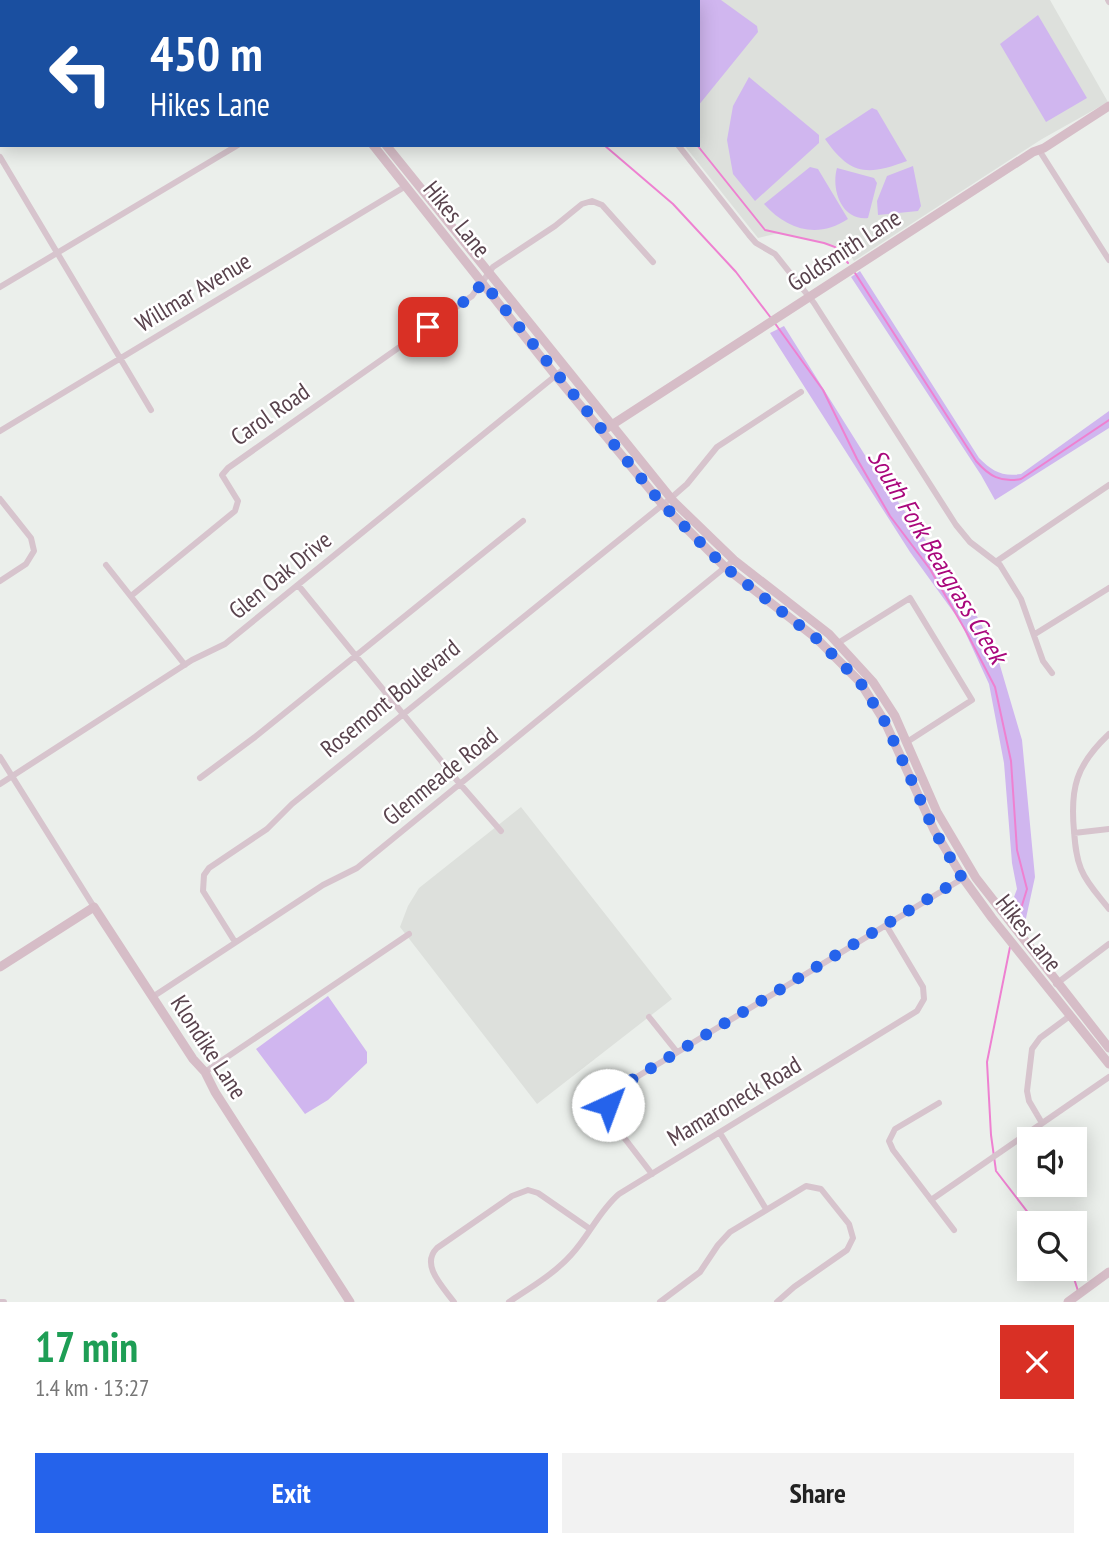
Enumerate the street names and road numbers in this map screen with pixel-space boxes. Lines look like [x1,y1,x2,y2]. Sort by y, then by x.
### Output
street label: Hikes Lane [417,174,497,264]
street label: Goldsmith Lane [781,202,907,298]
street label: Willmar Avenue [130,245,256,339]
street label: Carol Road [225,376,315,452]
street label: Glen Oak Drive [222,524,338,626]
street label: Rosemont Boulevard [314,632,466,764]
street label: Glenmeade Road [376,720,504,832]
street label: Hikes Lane [989,888,1069,978]
street label: Klondike Lane [164,989,254,1105]
street label: Mamaroneck Road [661,1049,807,1153]

